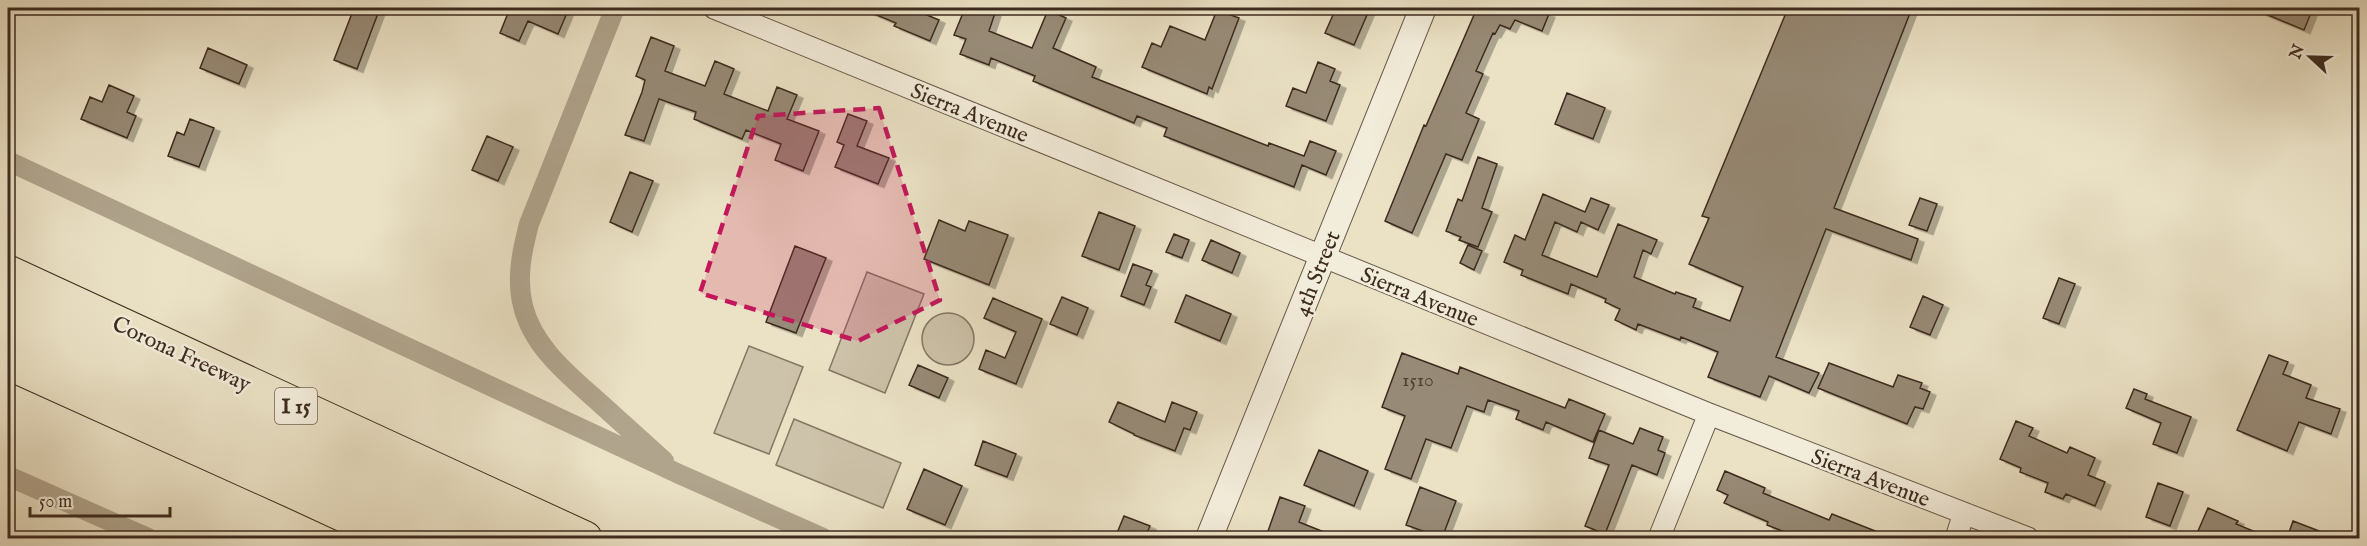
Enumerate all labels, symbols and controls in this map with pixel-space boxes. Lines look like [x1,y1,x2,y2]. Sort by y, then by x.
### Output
north arrow [2280,27,2340,87]
text: N [2286,42,2310,63]
street label: Sierra Avenue [906,77,1032,150]
street label: 4th Street [1288,227,1348,320]
street label: Sierra Avenue [1356,261,1482,334]
street label: Corona Freeway [107,310,255,399]
house number: 1510 [1402,368,1434,393]
road number: I 15 [275,388,317,424]
street label: Sierra Avenue [1807,443,1934,514]
scale bar [30,480,170,518]
text: 50 m [39,491,72,514]

